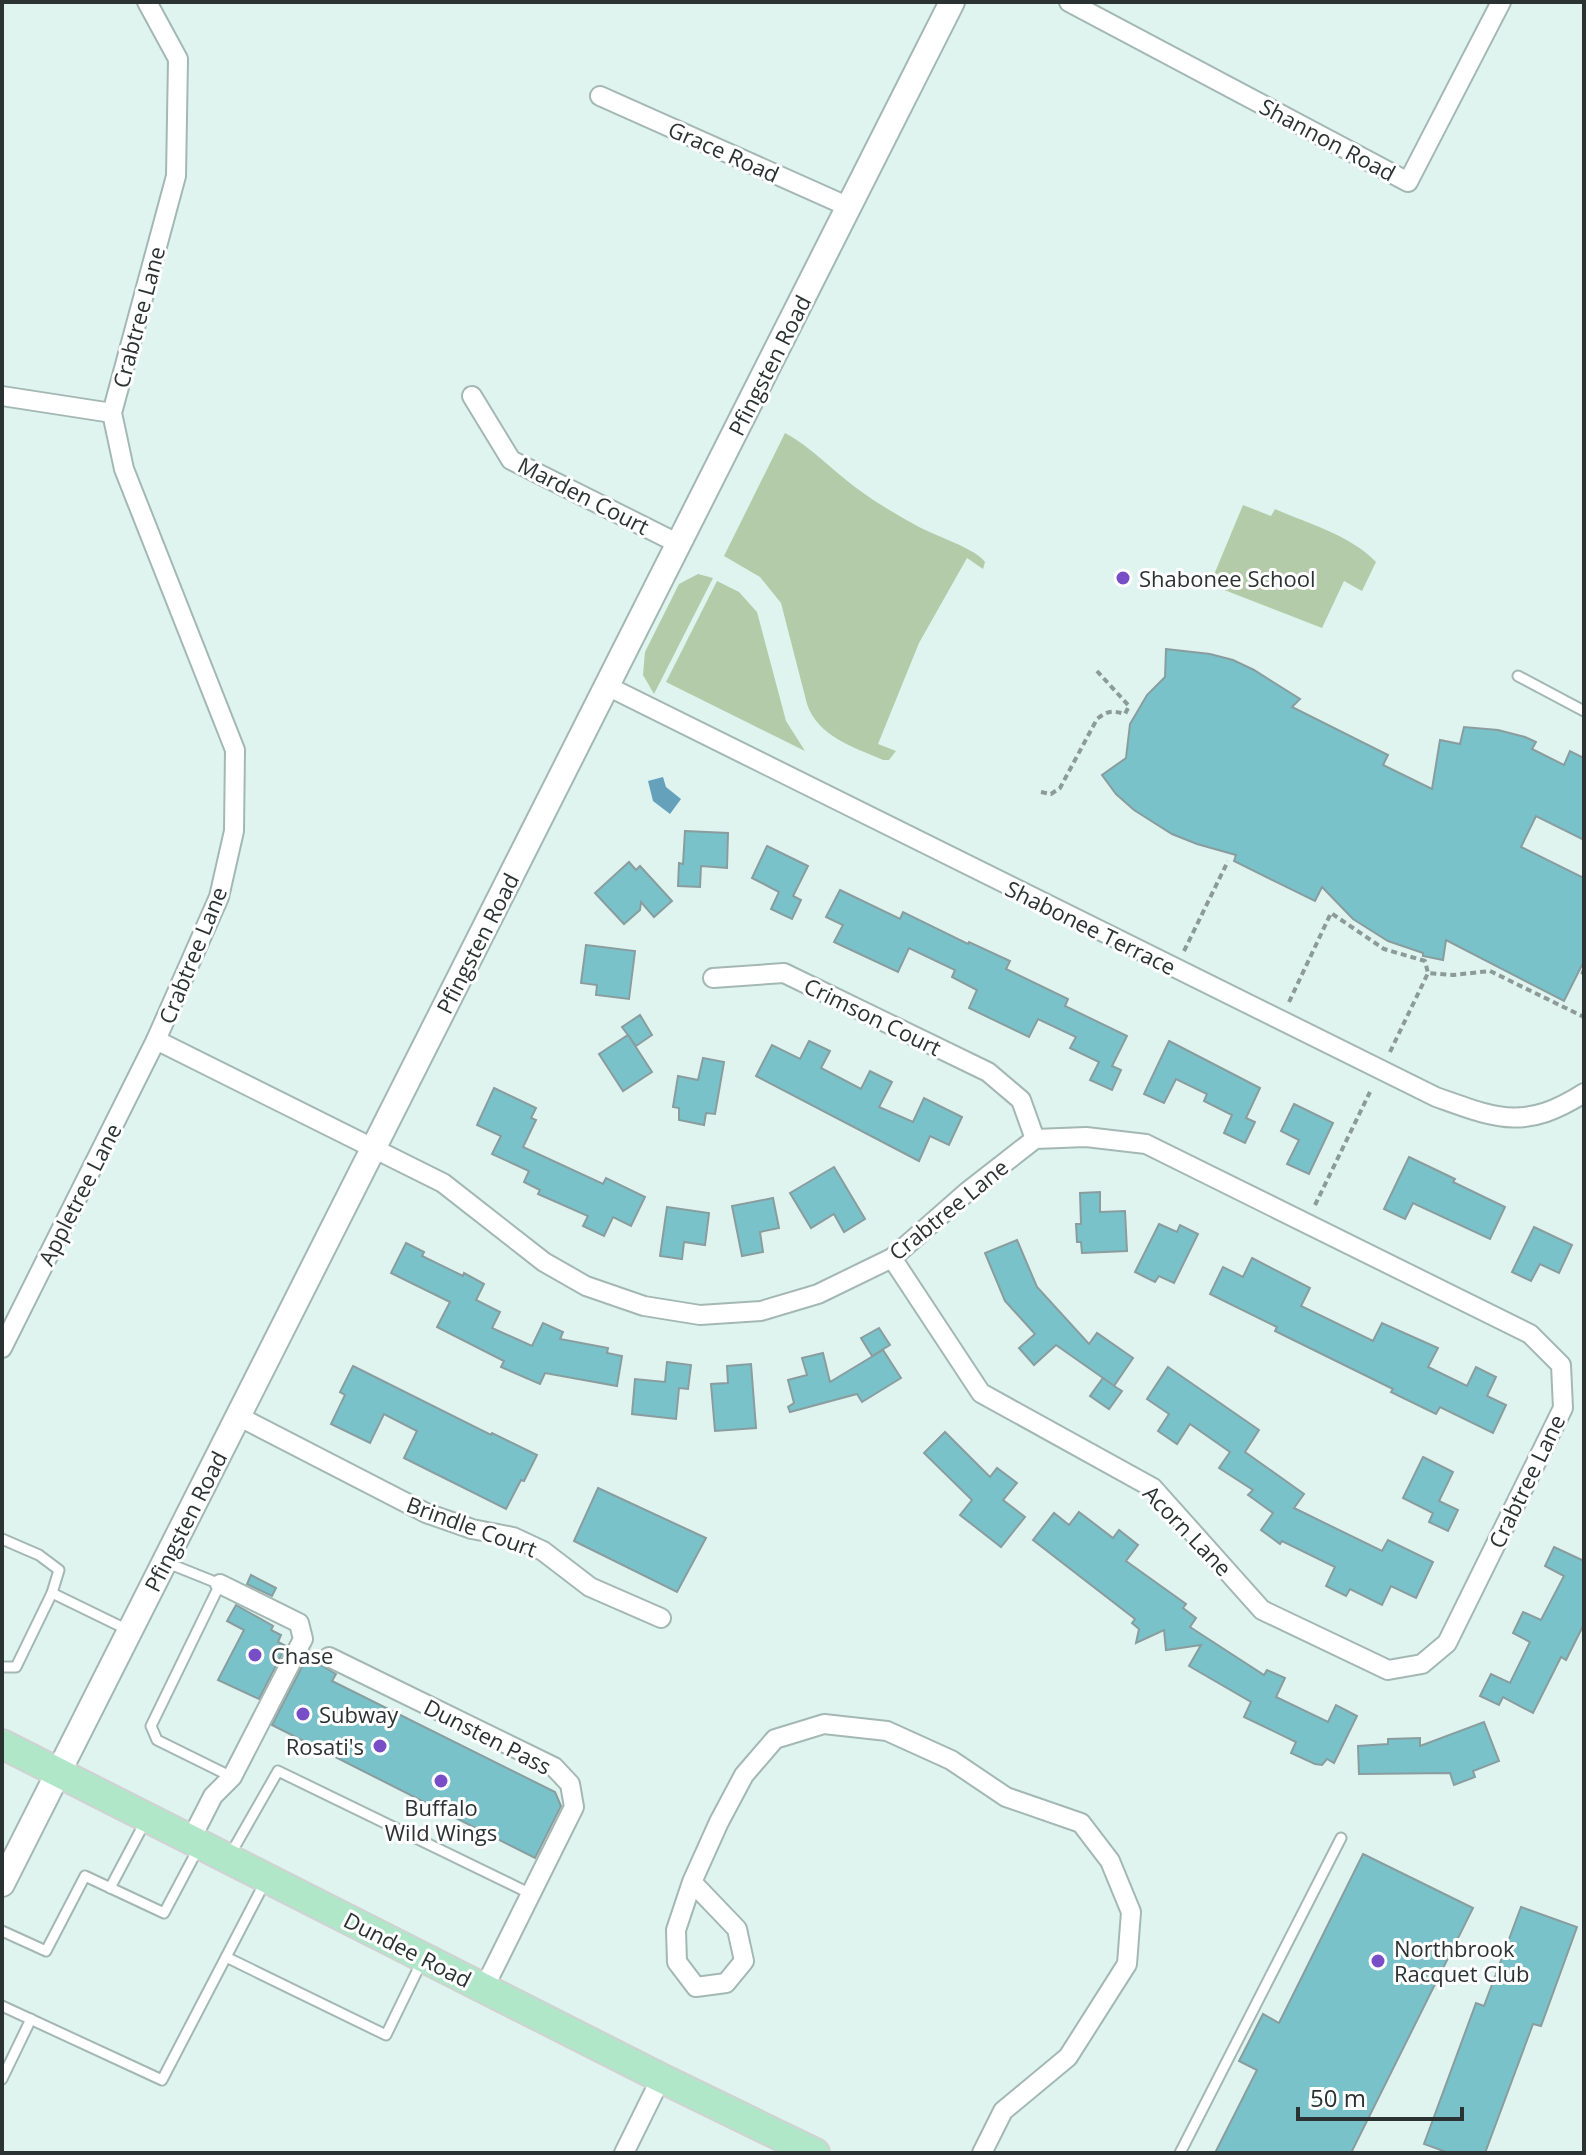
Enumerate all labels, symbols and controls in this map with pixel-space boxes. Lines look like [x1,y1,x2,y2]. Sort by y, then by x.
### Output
street label: Shannon Road [1255,91,1401,187]
street label: Grace Road [664,113,784,189]
street label: Crabtree Lane [105,243,171,391]
street label: Pfingsten Road [721,290,817,440]
street label: Marden Court [513,449,655,541]
place label: Shabonee School [1139,563,1316,593]
marker: Shabonee School [1114,569,1132,587]
street label: Pfingsten Road [429,868,525,1018]
street label: Shabonee Terrace [1001,873,1181,981]
street label: Crabtree Lane [151,882,233,1028]
street label: Crimson Court [799,970,947,1062]
street label: Appletree Lane [30,1118,128,1270]
street label: Crabtree Lane [882,1152,1014,1266]
street label: Crabtree Lane [1481,1409,1571,1553]
street label: Pfingsten Road [137,1446,233,1596]
street label: Acorn Lane [1137,1478,1239,1582]
street label: Brindle Court [403,1489,542,1564]
place label: Chase [271,1640,333,1670]
marker: Chase [246,1646,264,1664]
street label: Dunsten Pass [419,1691,557,1781]
place label: Subway [319,1699,399,1729]
marker: Subway [294,1705,312,1723]
place label: Rosati's [286,1731,364,1761]
marker: Rosati's [371,1737,389,1755]
marker: Buffalo Wild Wings [432,1772,450,1790]
place label: Buffalo Wild Wings [385,1792,497,1847]
street label: Dundee Road [339,1904,477,1994]
place label: Northbrook Racquet Club [1394,1933,1530,1988]
marker: Northbrook Racquet Club [1369,1952,1387,1970]
scale bar [1298,2071,1462,2121]
text: 50 m [1310,2081,1366,2114]

